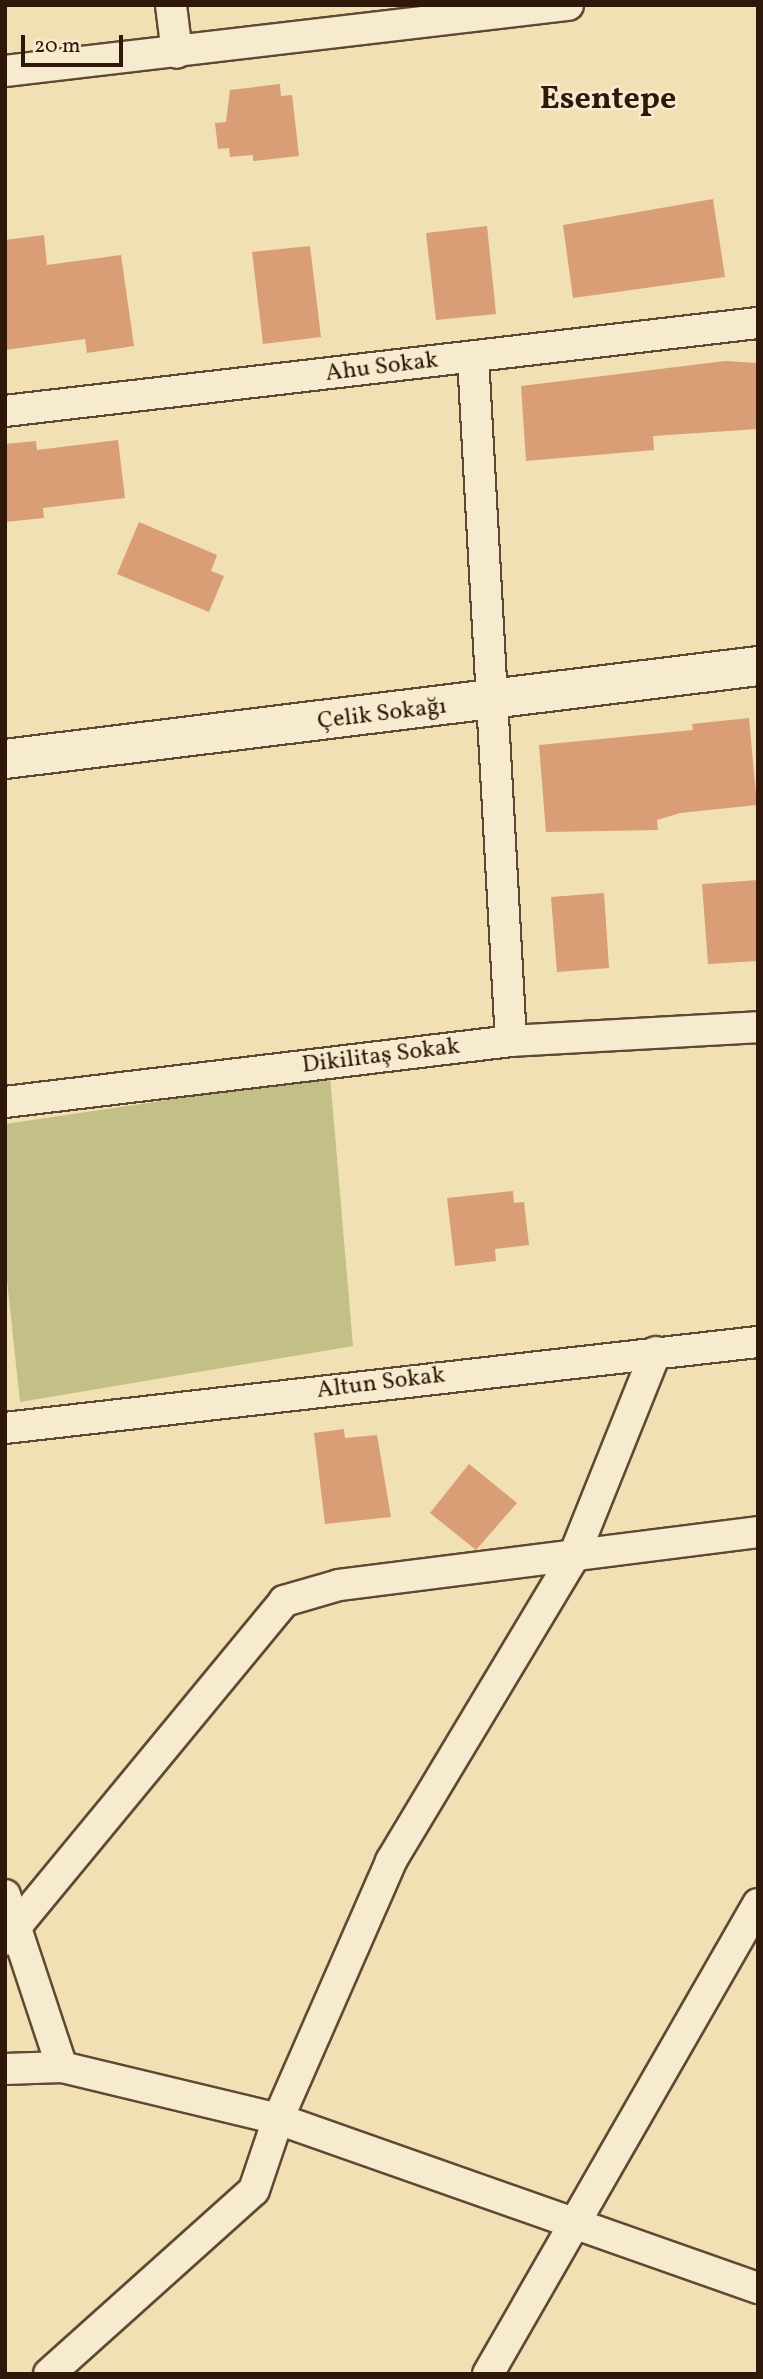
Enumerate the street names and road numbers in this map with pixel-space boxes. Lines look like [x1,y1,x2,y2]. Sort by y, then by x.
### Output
street label: Ahu Sokak [324,347,440,389]
street label: Çelik Sokağı [316,693,448,737]
street label: Dikilitaş Sokak [300,1033,462,1081]
street label: Altun Sokak [315,1362,447,1406]

